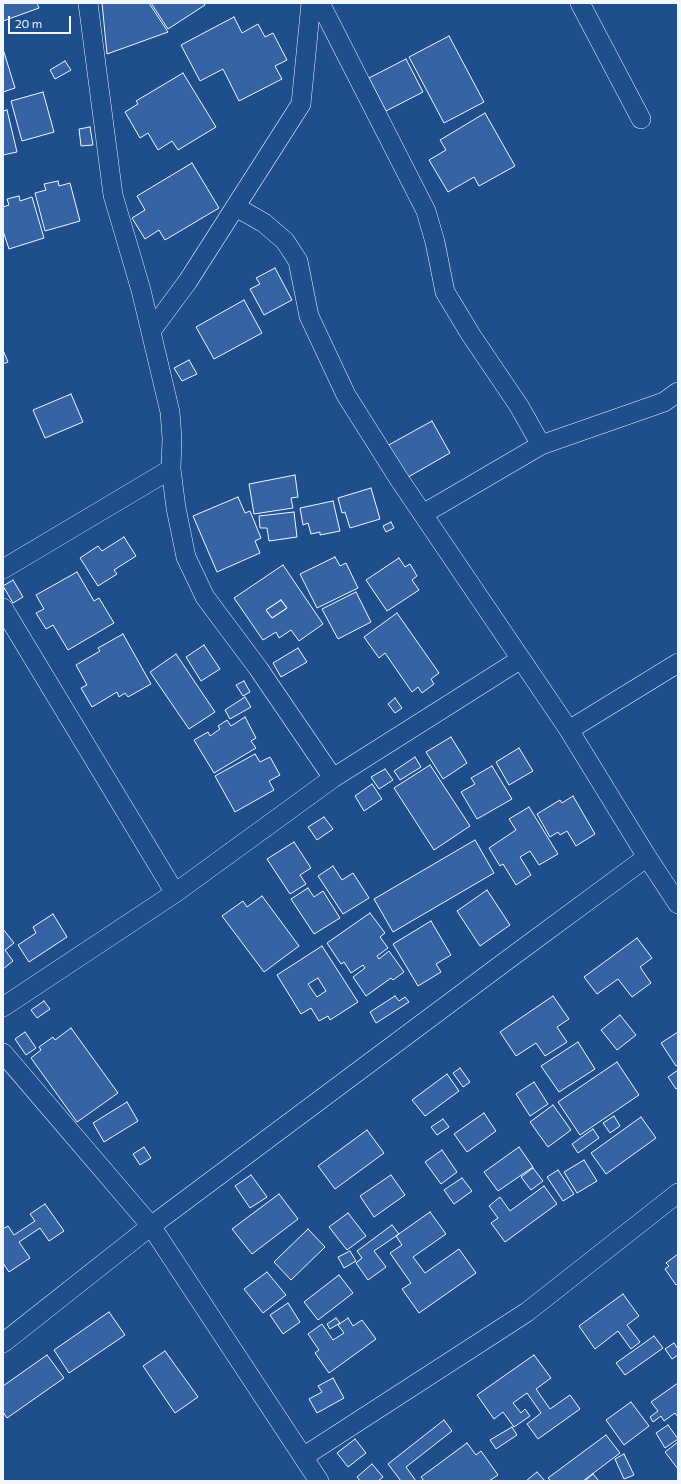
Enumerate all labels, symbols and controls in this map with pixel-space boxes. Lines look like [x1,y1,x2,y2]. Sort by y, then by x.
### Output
scale bar [10,8,73,34]
text: 20 m [15,16,42,30]

